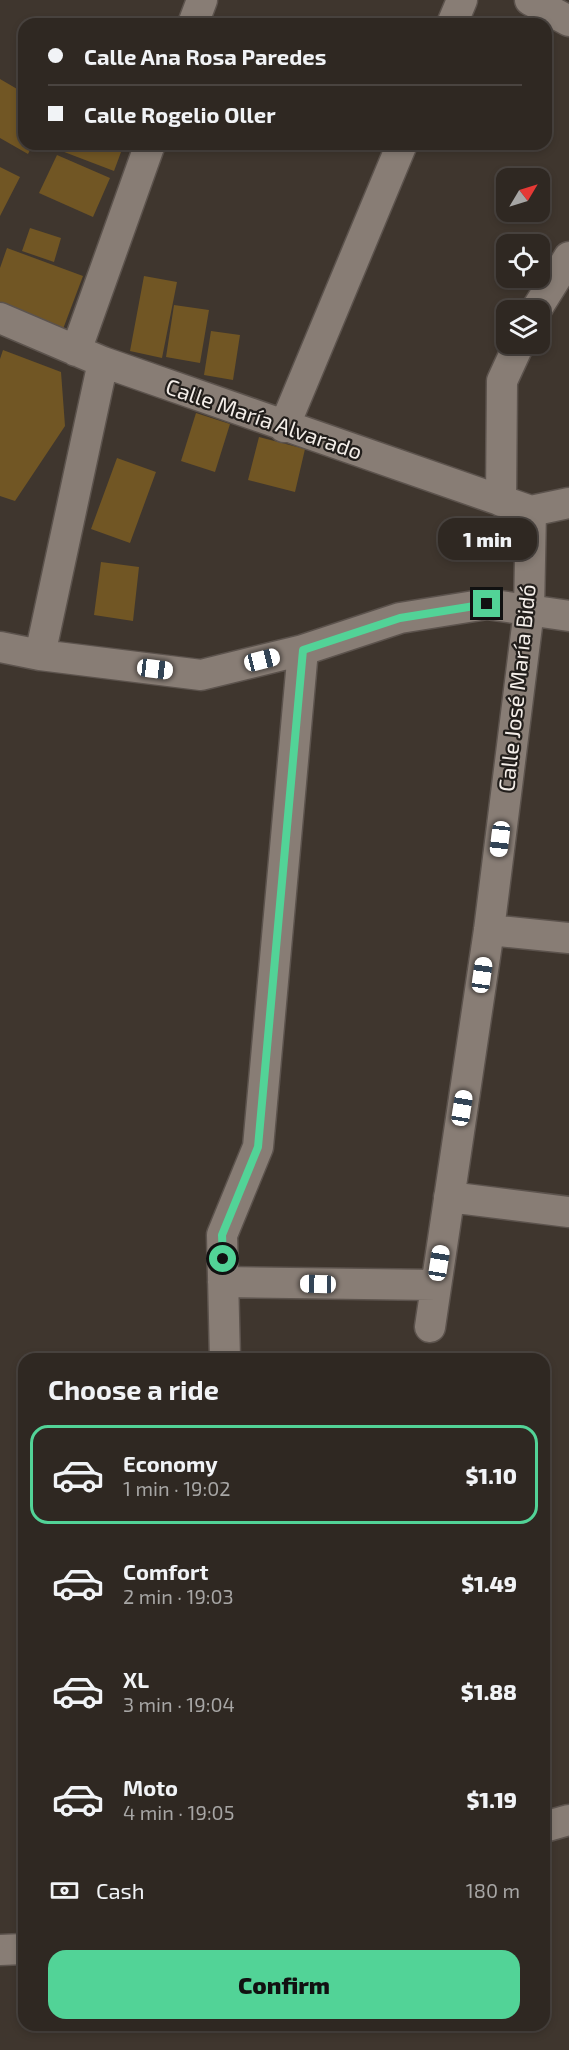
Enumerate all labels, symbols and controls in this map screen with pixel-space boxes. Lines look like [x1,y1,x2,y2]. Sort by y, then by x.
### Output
text: Calle Ana Rosa Paredes [84,43,326,69]
text: Calle Rogelio Oller [84,101,276,127]
north arrow [496,168,550,222]
map controls [496,168,550,354]
button: locate [496,234,550,288]
button: layers [496,300,550,354]
street label: Calle María Alvarado [163,372,366,464]
callout: 1 min [438,517,536,559]
text: 1 min [463,527,512,551]
street label: Calle José María Bidó [492,583,540,793]
route end [473,590,500,617]
car [242,647,282,673]
car [136,658,174,680]
car [489,820,511,858]
car [471,956,493,994]
car [450,1089,474,1127]
car [427,1244,451,1282]
route start [209,1245,236,1272]
car [300,1275,336,1293]
text: Choose a ride [48,1373,219,1405]
icon: car [51,1448,105,1502]
text: Economy [123,1450,218,1476]
text: $1.10 [465,1462,517,1488]
text: 1 min · 19:02 [123,1476,231,1500]
icon: car [51,1556,105,1610]
text: Comfort [123,1558,208,1584]
text: $1.49 [461,1570,517,1596]
text: 2 min · 19:03 [123,1584,234,1608]
icon: car [51,1664,105,1718]
text: XL [123,1666,149,1692]
text: $1.88 [461,1678,517,1704]
text: 3 min · 19:04 [123,1692,235,1716]
icon: car [51,1772,105,1826]
text: Moto [123,1774,178,1800]
text: $1.19 [466,1786,517,1812]
text: 4 min · 19:05 [123,1800,234,1824]
icon: cash [48,1874,81,1907]
text: Cash [96,1877,145,1903]
text: 180 m [466,1878,520,1902]
button: Confirm [48,1950,520,2019]

